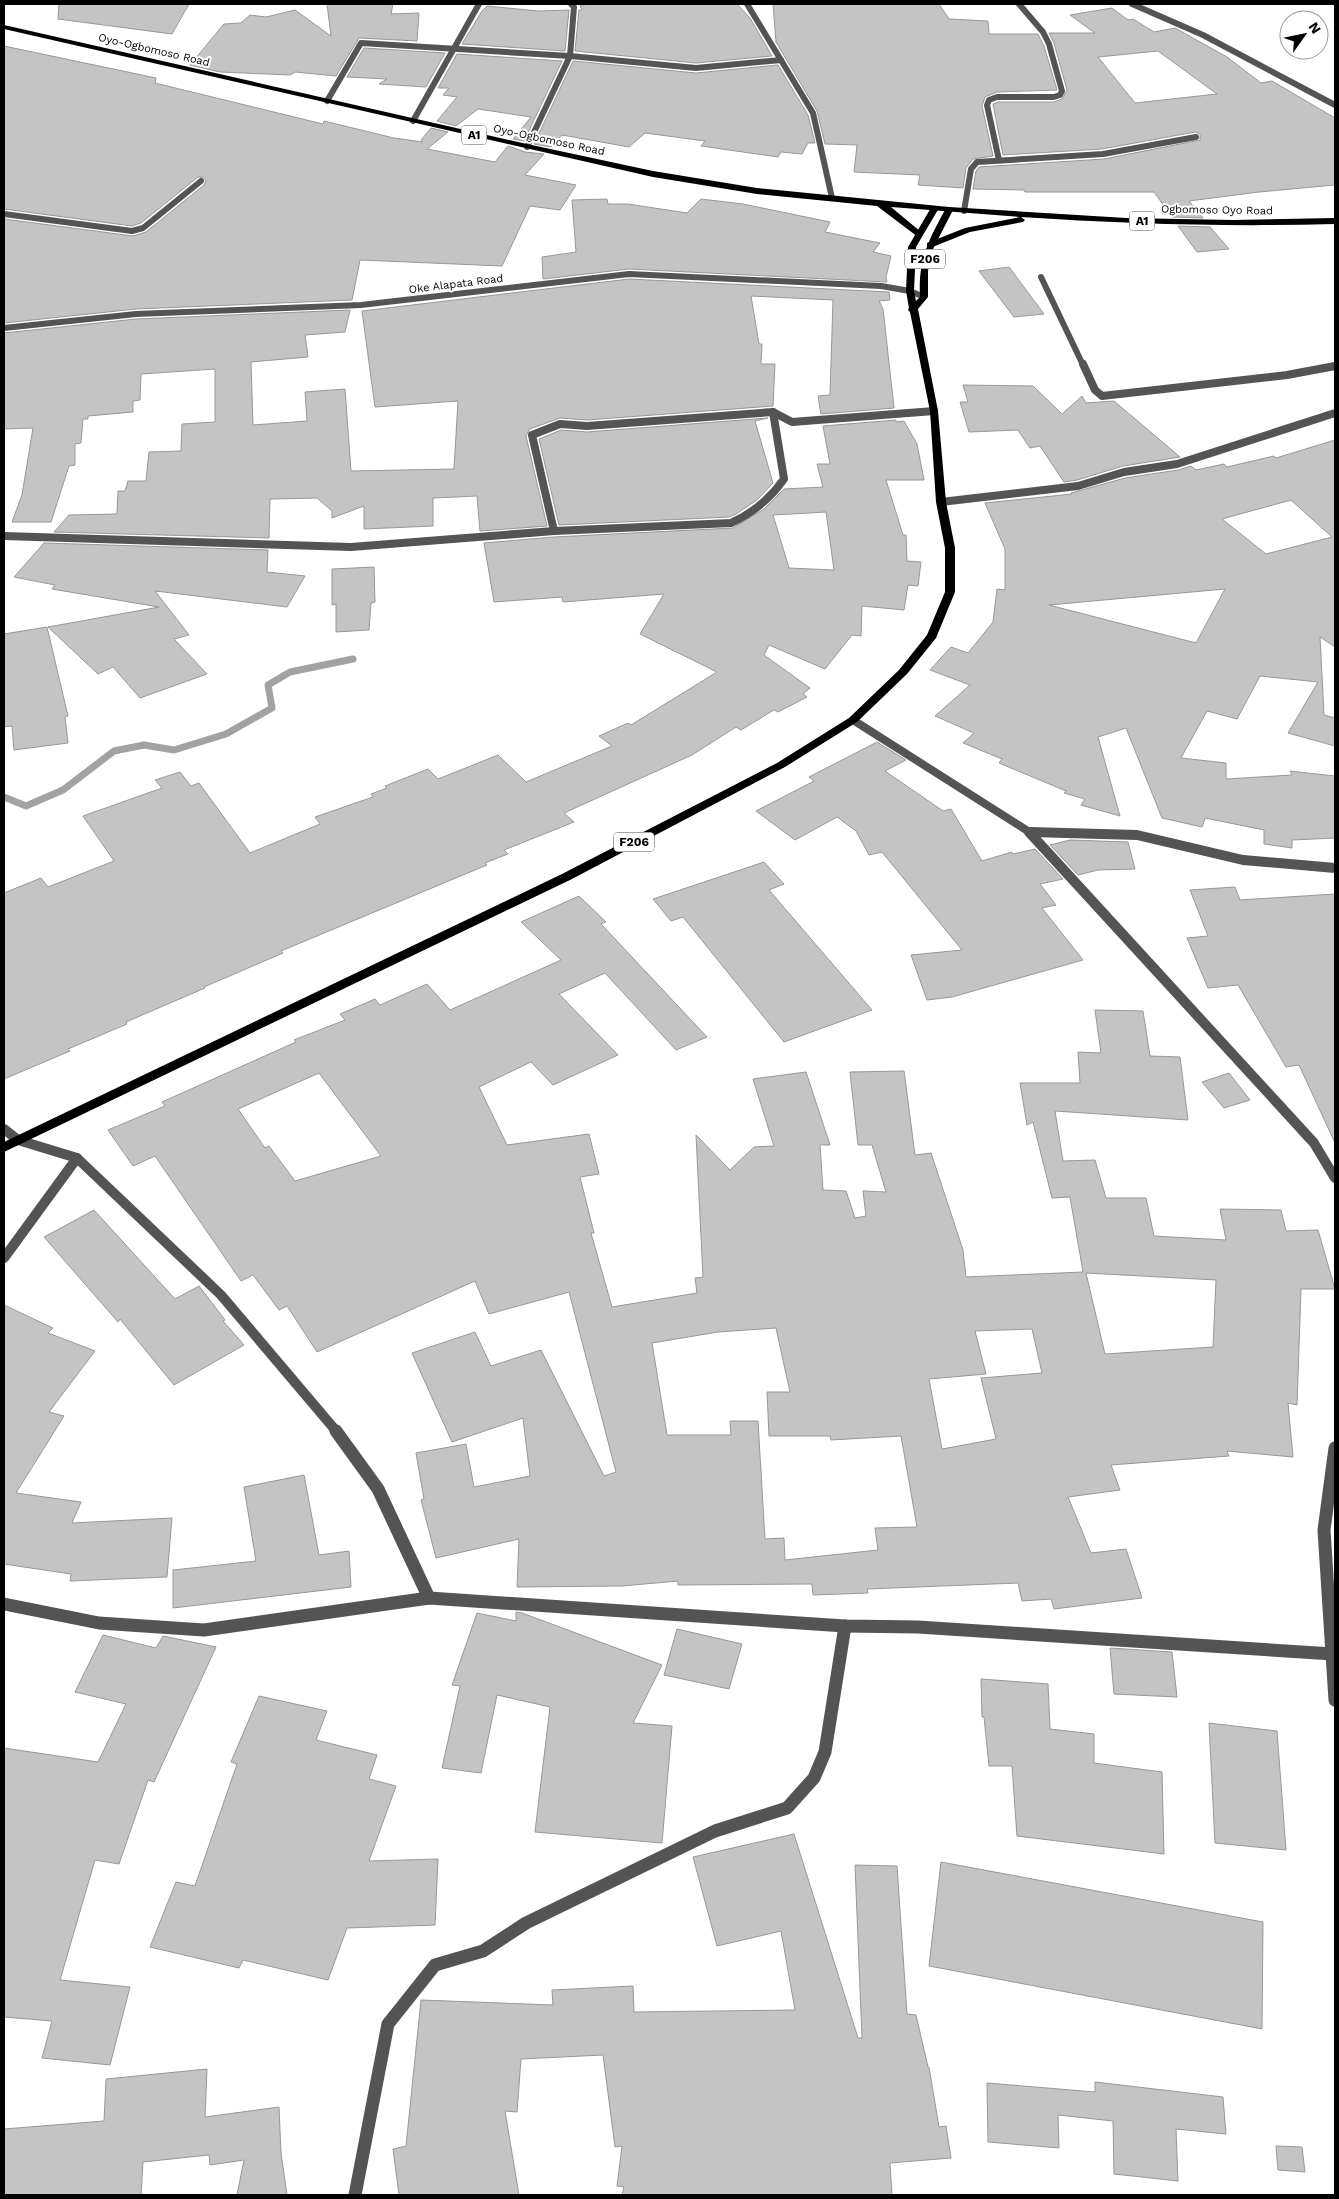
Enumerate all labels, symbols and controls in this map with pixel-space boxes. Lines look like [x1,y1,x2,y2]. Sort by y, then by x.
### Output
north arrow [1279,10,1329,60]
text: N [1305,19,1324,37]
street label: Oyo-Ogbomoso Road [97,31,211,69]
street label: Oyo-Ogbomoso Road [492,122,606,158]
road number: A1 [462,126,486,144]
street label: Ogbomoso Oyo Road [1161,203,1273,217]
road number: A1 [1130,212,1154,230]
road number: F206 [905,250,945,268]
street label: Oke Alapata Road [408,272,504,296]
road number: F206 [614,832,654,852]

